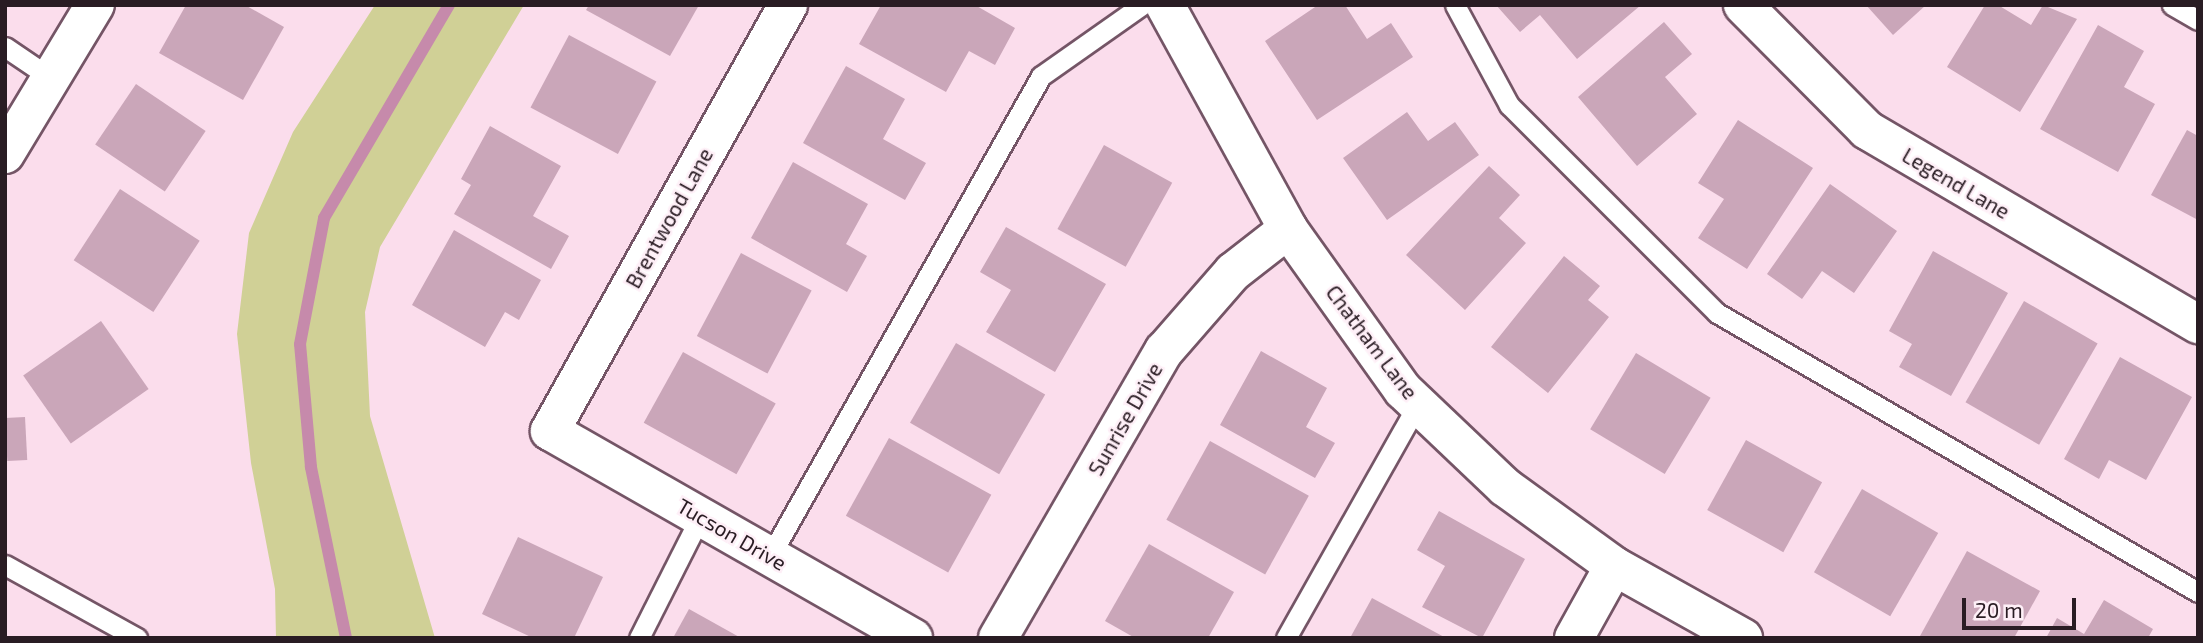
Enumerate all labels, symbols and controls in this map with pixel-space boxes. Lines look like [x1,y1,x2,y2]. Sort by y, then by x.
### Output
street label: Legend Lane [1898,142,2014,224]
street label: Brentwood Lane [620,144,718,292]
street label: Chatham Lane [1321,280,1423,404]
street label: Sunrise Drive [1083,358,1167,480]
street label: Tucson Drive [673,493,791,575]
scale bar [1965,584,2079,628]
text: 20 m [1975,597,2023,622]

